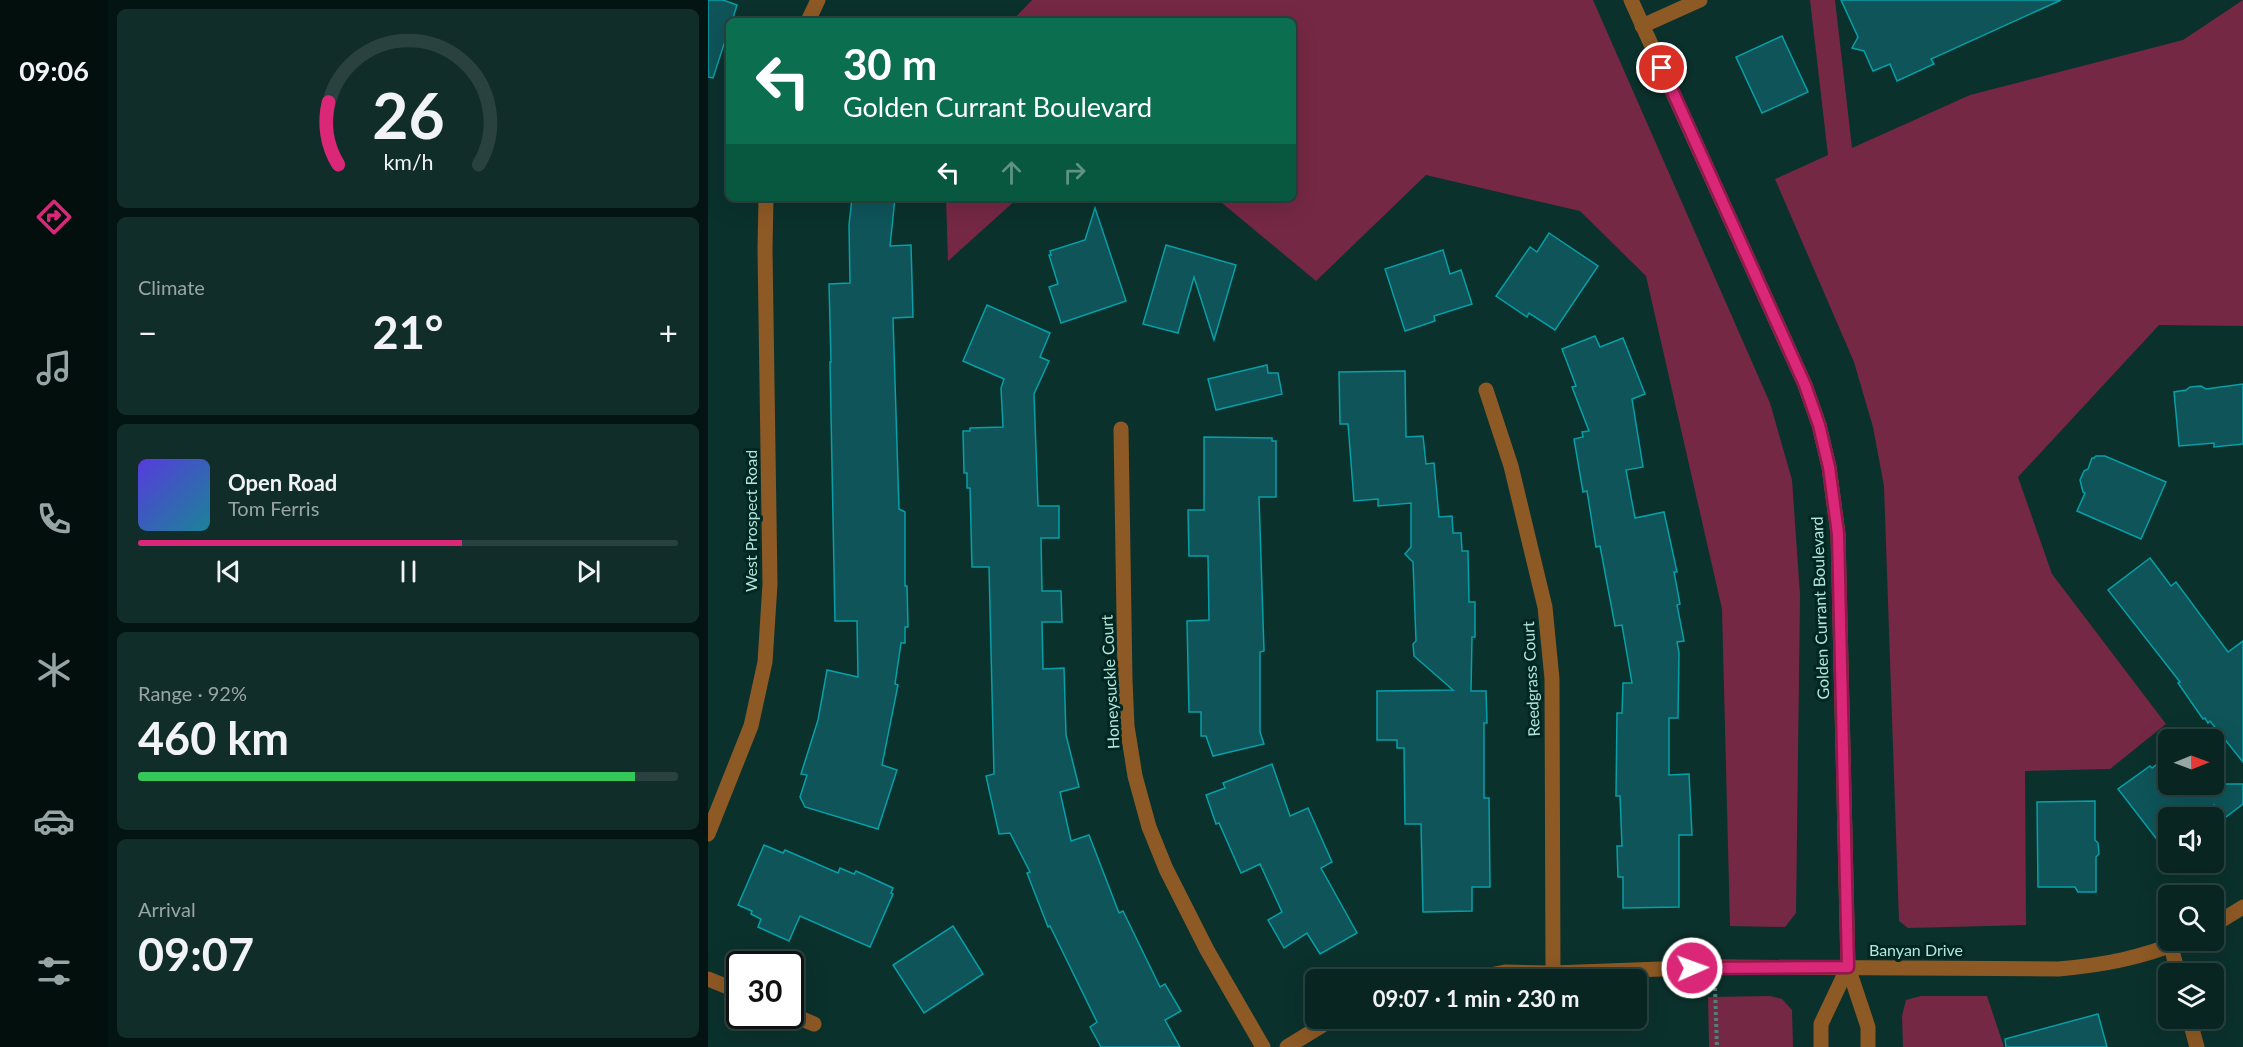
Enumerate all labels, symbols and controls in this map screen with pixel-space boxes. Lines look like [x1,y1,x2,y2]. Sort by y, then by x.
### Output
text: 30 m [843,39,937,89]
icon: left [744,42,822,120]
pin [1636,42,1687,93]
icon: arrive [1645,51,1678,84]
text: 09:06 [19,54,89,87]
text: 26 [372,77,444,152]
text: Golden Currant Boulevard [843,90,1152,123]
text: km/h [383,150,433,176]
icon: left [932,156,965,189]
icon: ahead [995,156,1028,189]
icon: right [1058,156,1091,189]
icon: directions [33,196,75,238]
text: Climate [138,275,205,299]
text: 21° [373,305,443,359]
text: − [138,312,157,352]
text: + [659,312,678,352]
icon: music [33,347,75,389]
street label: West Prospect Road [741,450,760,592]
text: Open Road [228,469,337,496]
text: Tom Ferris [228,496,319,520]
icon: phone [33,498,75,540]
street label: Golden Currant Boulevard [1807,516,1832,700]
icon: previous [212,555,245,588]
icon: pause [392,555,425,588]
icon: next [572,555,605,588]
street label: Honeysuckle Court [1096,614,1123,750]
street label: Reedgrass Court [1518,621,1543,737]
icon: climate [33,649,75,691]
text: Range · 92% [138,681,247,705]
text: 460 km [138,711,289,765]
north arrow [2158,729,2224,795]
map controls [2158,729,2224,1029]
icon: car [33,800,75,842]
button: sound [2158,807,2224,873]
button: search [2158,885,2224,951]
text: Arrival [138,897,196,921]
text: 09:07 [138,927,254,981]
position arrow [1660,936,1724,1000]
street label: Banyan Drive [1869,940,1963,959]
icon: filters [33,950,75,992]
speed limit sign: 30 [726,951,804,1029]
button: layers [2158,963,2224,1029]
text: 09:07 · 1 min · 230 m [1373,985,1579,1012]

